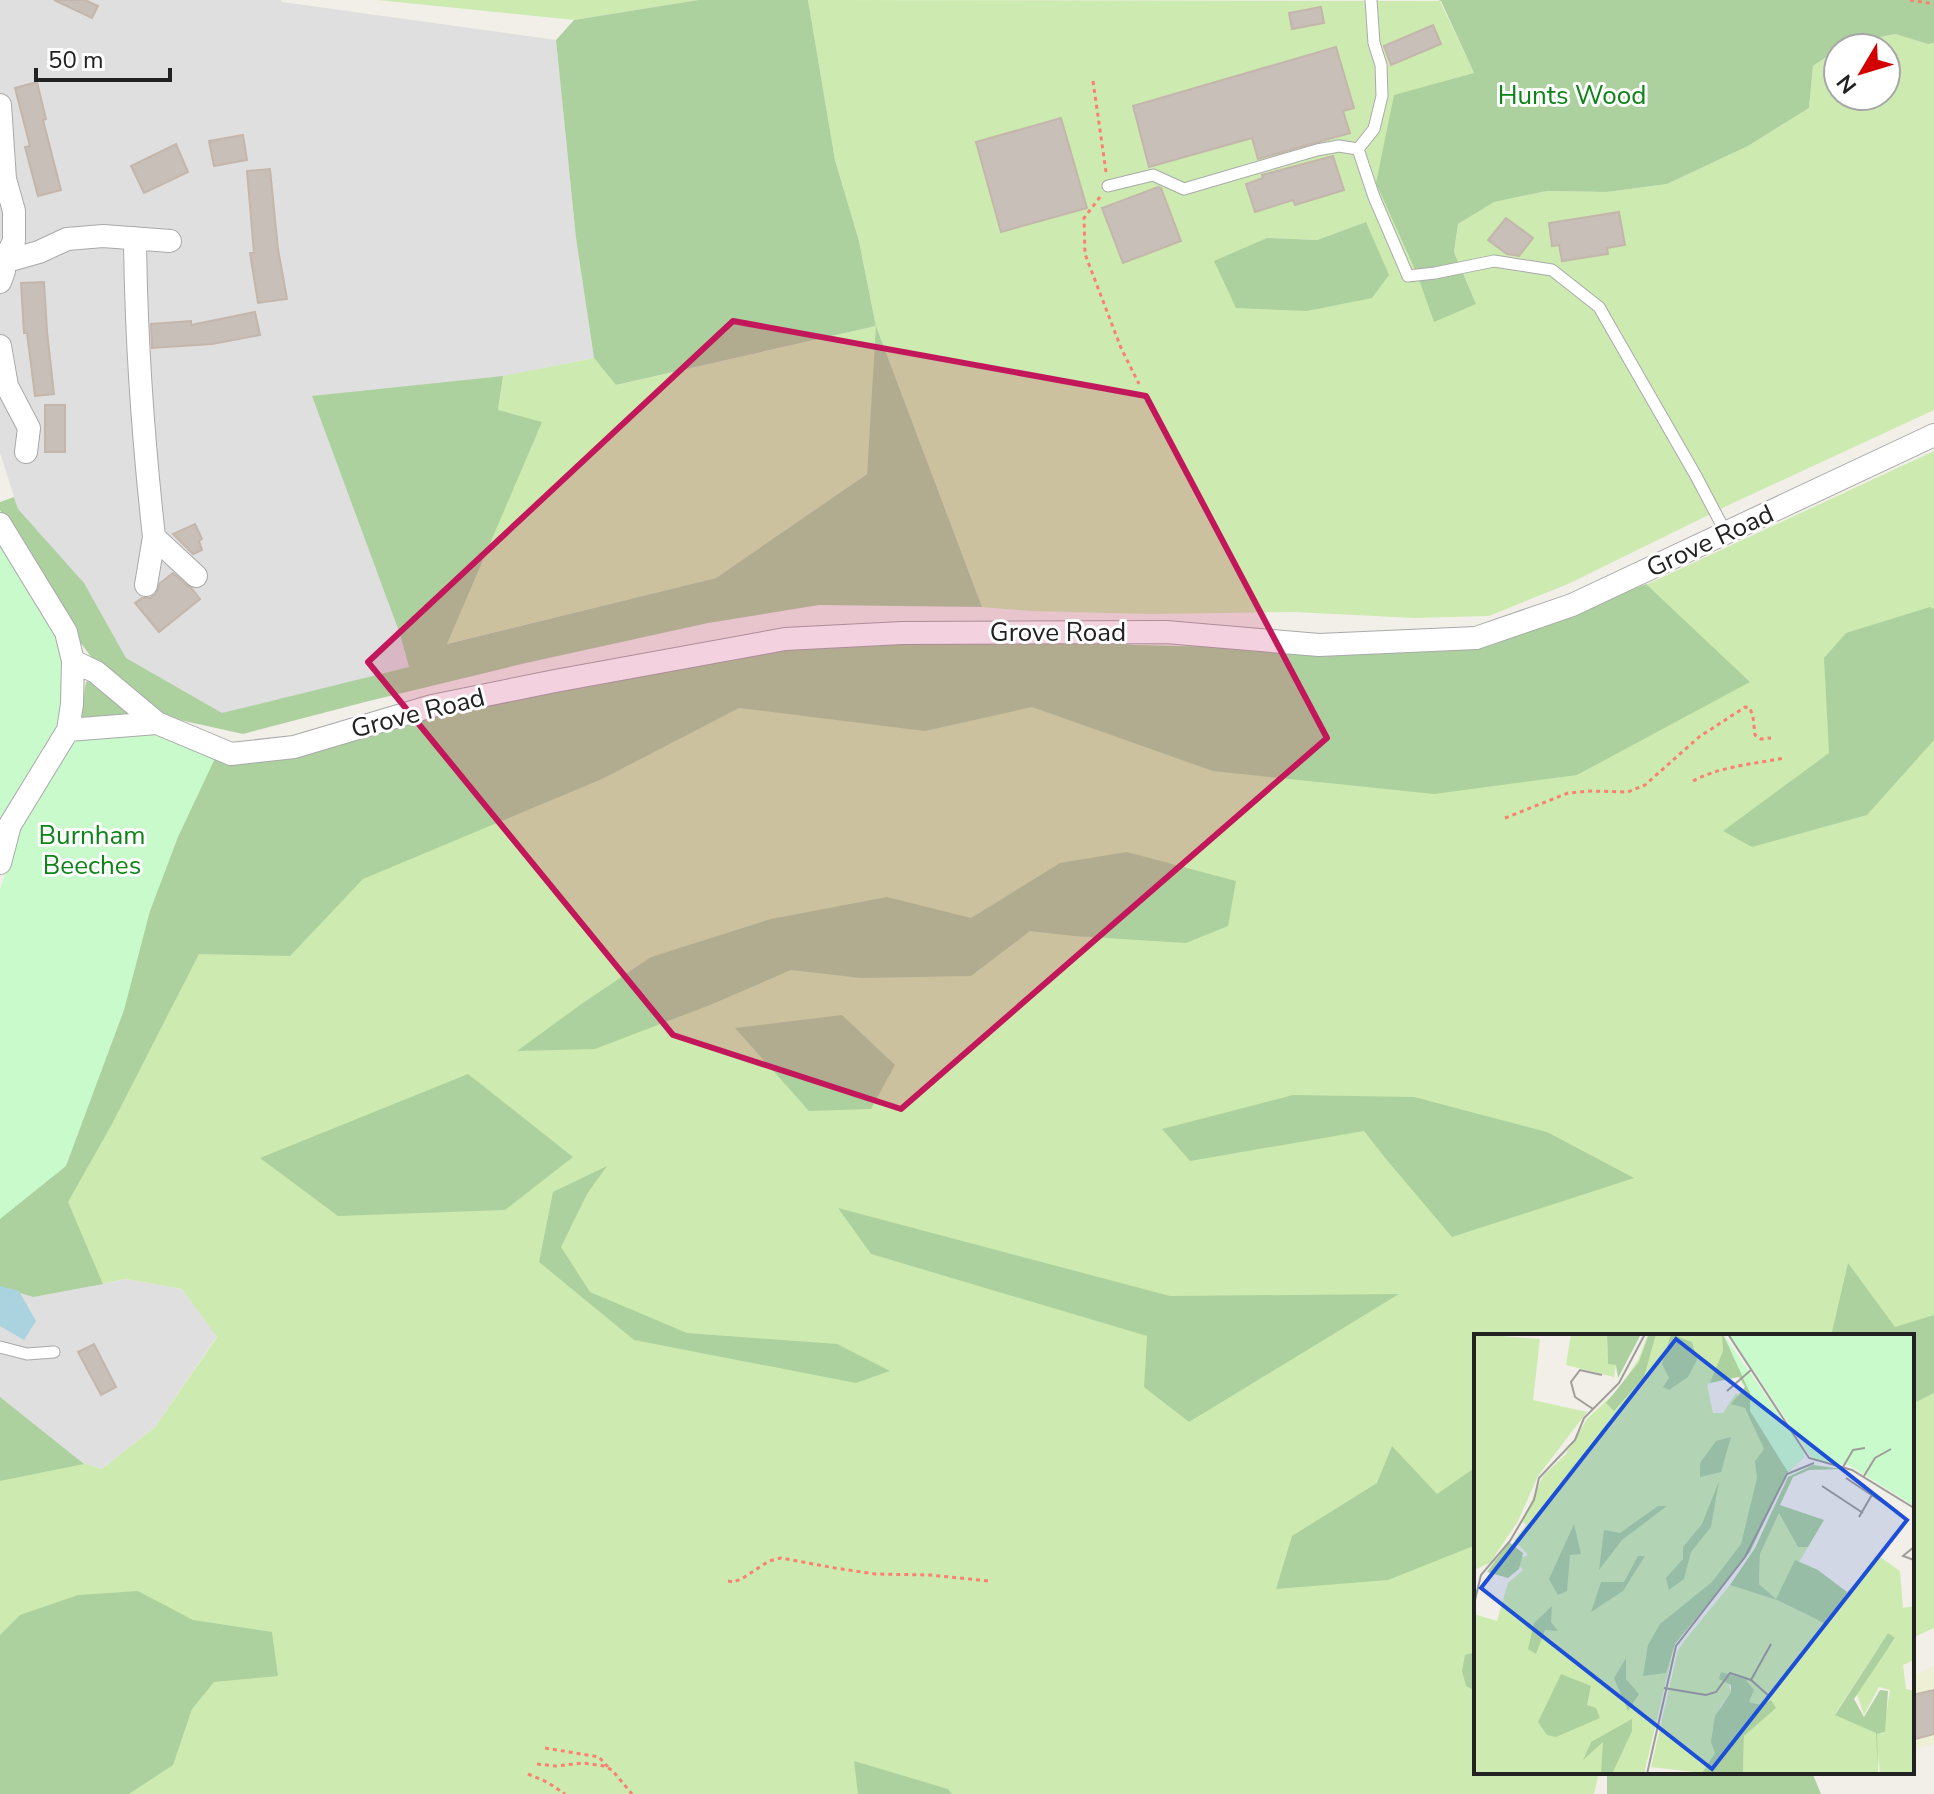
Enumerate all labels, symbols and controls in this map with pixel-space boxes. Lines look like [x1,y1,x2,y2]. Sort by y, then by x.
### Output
scale bar [36,32,170,82]
north arrow [1822,32,1902,112]
text: 50 m [48,44,104,76]
text: N [1830,68,1864,99]
park label: Hunts Wood [1498,78,1646,113]
street label: Grove Road [1641,496,1779,586]
street label: Grove Road [990,615,1126,650]
street label: Grove Road [348,680,488,746]
park label: Burnham Beeches [38,818,146,883]
inset map [1474,1334,1914,1774]

